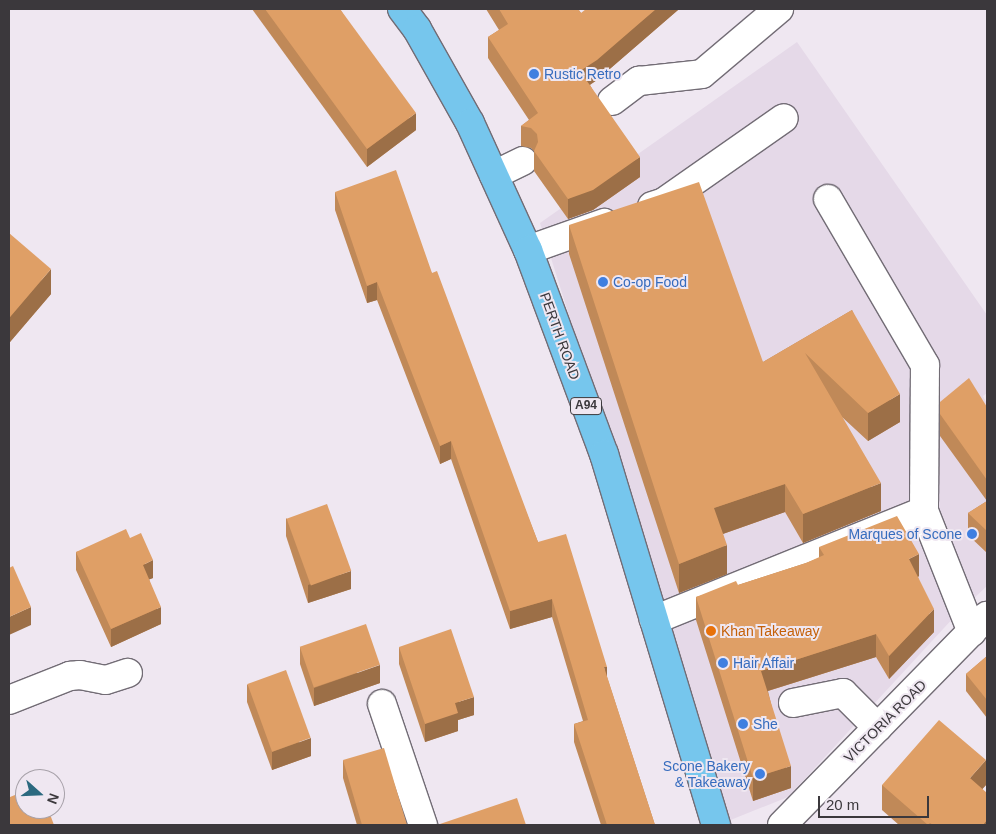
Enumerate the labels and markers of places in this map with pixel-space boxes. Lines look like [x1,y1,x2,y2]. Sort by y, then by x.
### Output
place label: Rustic Retro [544,66,621,82]
marker: Rustic Retro [528,68,540,80]
place label: Co-op Food [613,274,687,290]
marker: Co-op Food [597,276,609,288]
place label: Marques of Scone [848,526,962,542]
marker: Marques of Scone [966,528,978,540]
place label: Khan Takeaway [721,623,820,639]
marker: Khan Takeaway [705,625,717,637]
place label: Hair Affair [733,655,795,671]
marker: Hair Affair [717,657,729,669]
place label: She [753,716,778,732]
marker: She [737,718,749,730]
place label: Scone Bakery & Takeaway [663,758,750,790]
marker: Scone Bakery & Takeaway [754,768,766,780]

